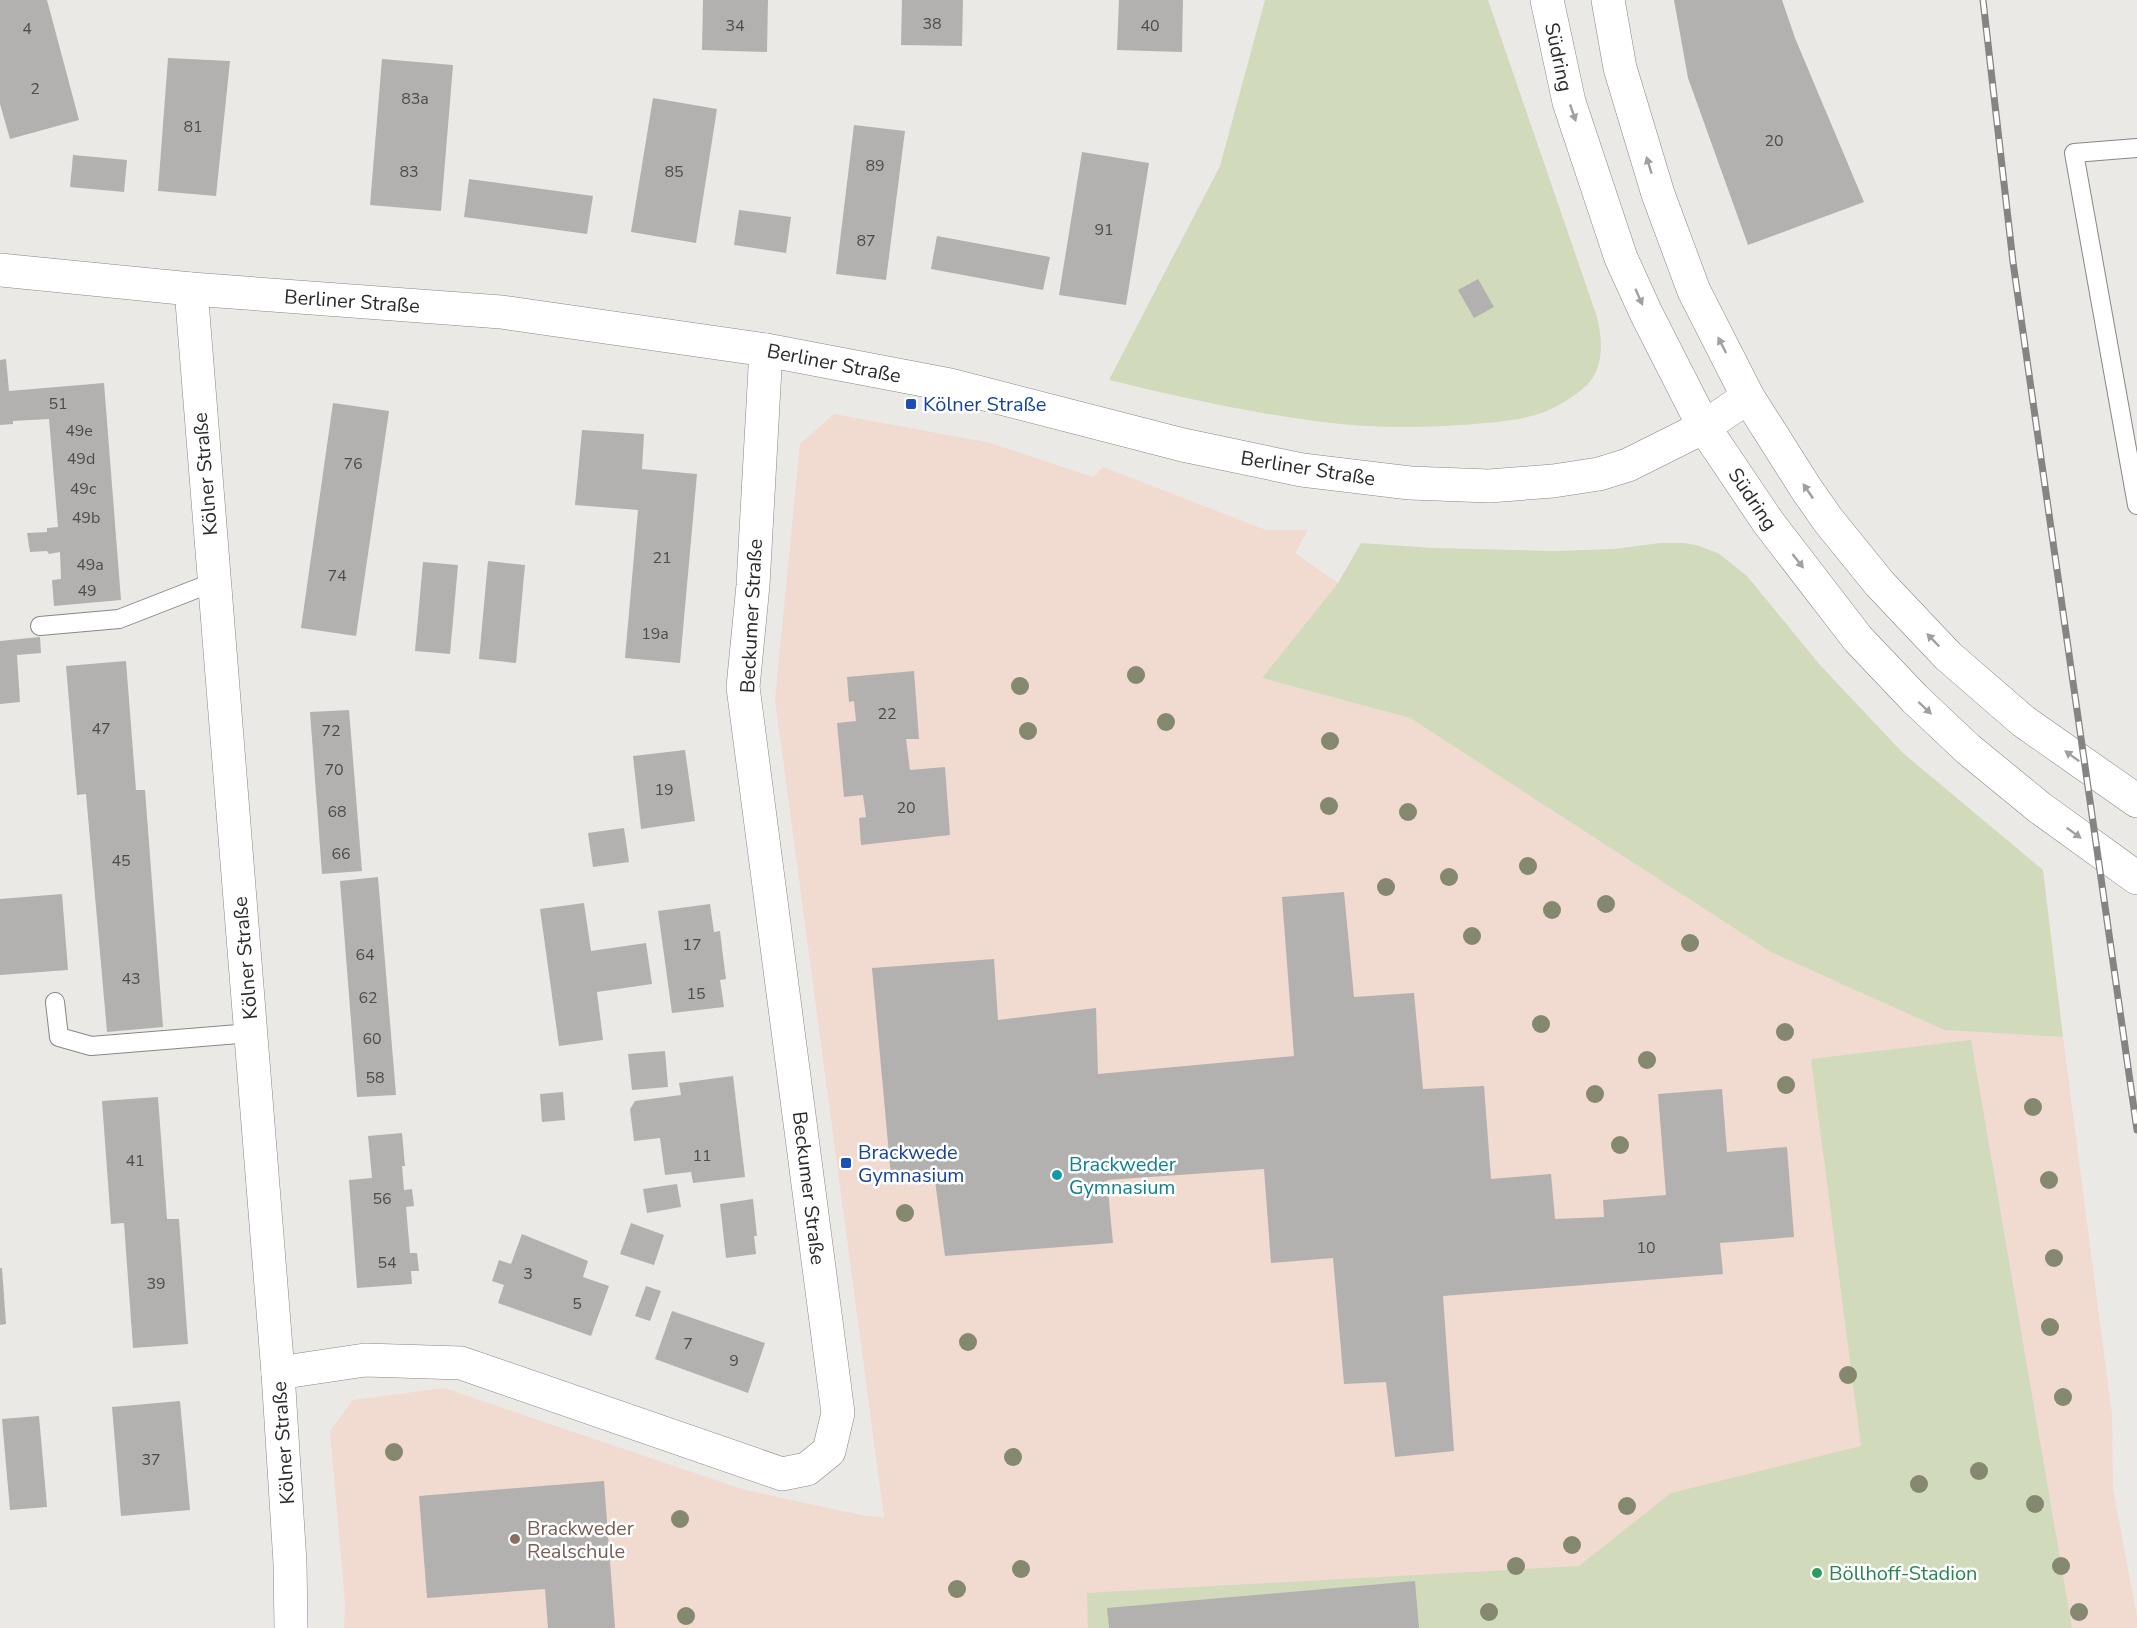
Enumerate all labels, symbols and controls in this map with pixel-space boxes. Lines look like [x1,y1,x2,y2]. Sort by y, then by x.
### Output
house number: 38 [922,13,942,35]
house number: 34 [725,15,745,37]
house number: 40 [1140,15,1160,37]
house number: 4 [22,18,32,40]
street label: Südring [1538,20,1579,94]
house number: 2 [30,78,40,100]
house number: 83a [401,88,429,110]
one-way arrow [1568,105,1578,123]
house number: 81 [183,116,203,138]
house number: 20 [1764,130,1784,152]
house number: 89 [865,155,885,177]
one-way arrow [1644,155,1653,173]
house number: 83 [399,161,419,183]
house number: 85 [664,161,684,183]
house number: 91 [1094,219,1114,241]
house number: 87 [856,230,876,252]
street label: Berliner Straße [283,283,421,320]
one-way arrow [1634,288,1644,306]
one-way arrow [1717,336,1727,353]
street label: Berliner Straße [765,337,903,390]
place label: Kölner Straße [923,391,1046,418]
house number: 51 [48,393,68,415]
marker: Kölner Straße [904,397,918,411]
street label: Kölner Straße [187,411,224,537]
house number: 49e [65,420,93,442]
street label: Berliner Straße [1239,445,1377,492]
house number: 49d [67,448,95,470]
house number: 76 [343,453,363,475]
street label: Südring [1722,463,1783,536]
house number: 49c [70,478,97,500]
one-way arrow [1803,483,1814,499]
house number: 49b [72,507,100,529]
street label: Beckumer Straße [734,538,769,694]
house number: 21 [652,547,672,569]
one-way arrow [1791,553,1803,568]
house number: 49a [76,554,104,576]
house number: 74 [327,565,347,587]
house number: 49 [77,580,97,602]
house number: 19a [641,623,669,645]
one-way arrow [1927,633,1940,648]
one-way arrow [1917,701,1932,715]
house number: 22 [877,703,897,725]
house number: 47 [91,718,111,740]
house number: 72 [321,720,341,742]
one-way arrow [2064,750,2080,762]
house number: 70 [324,759,344,781]
house number: 19 [654,779,674,801]
house number: 20 [896,797,916,819]
house number: 68 [327,801,347,823]
one-way arrow [2067,827,2082,839]
house number: 66 [331,843,351,865]
house number: 45 [111,850,131,872]
street label: Kölner Straße [227,895,264,1021]
house number: 17 [682,934,702,956]
house number: 64 [355,944,375,966]
house number: 43 [121,968,141,990]
house number: 15 [686,983,706,1005]
house number: 62 [358,987,378,1009]
house number: 60 [362,1028,382,1050]
house number: 58 [365,1067,385,1089]
street label: Beckumer Straße [786,1110,831,1266]
place label: Brackwede Gymnasium [858,1139,964,1189]
house number: 11 [692,1145,712,1167]
house number: 41 [125,1150,145,1172]
place label: Brackweder Gymnasium [1069,1151,1176,1201]
marker: Brackwede Gymnasium [839,1156,853,1170]
marker: Brackweder Gymnasium [1050,1168,1064,1182]
house number: 56 [372,1188,392,1210]
house number: 10 [1636,1237,1656,1259]
house number: 54 [377,1252,397,1274]
house number: 3 [523,1263,533,1285]
house number: 39 [146,1273,166,1295]
house number: 5 [572,1293,582,1315]
house number: 7 [683,1333,693,1355]
house number: 9 [729,1350,739,1372]
street label: Kölner Straße [266,1380,301,1505]
house number: 37 [141,1449,161,1471]
place label: Brackweder Realschule [527,1515,634,1565]
marker: Brackweder Realschule [508,1532,522,1546]
place label: Böllhoff-Stadion [1829,1560,1977,1587]
marker: Böllhoff-Stadion [1810,1566,1824,1580]

